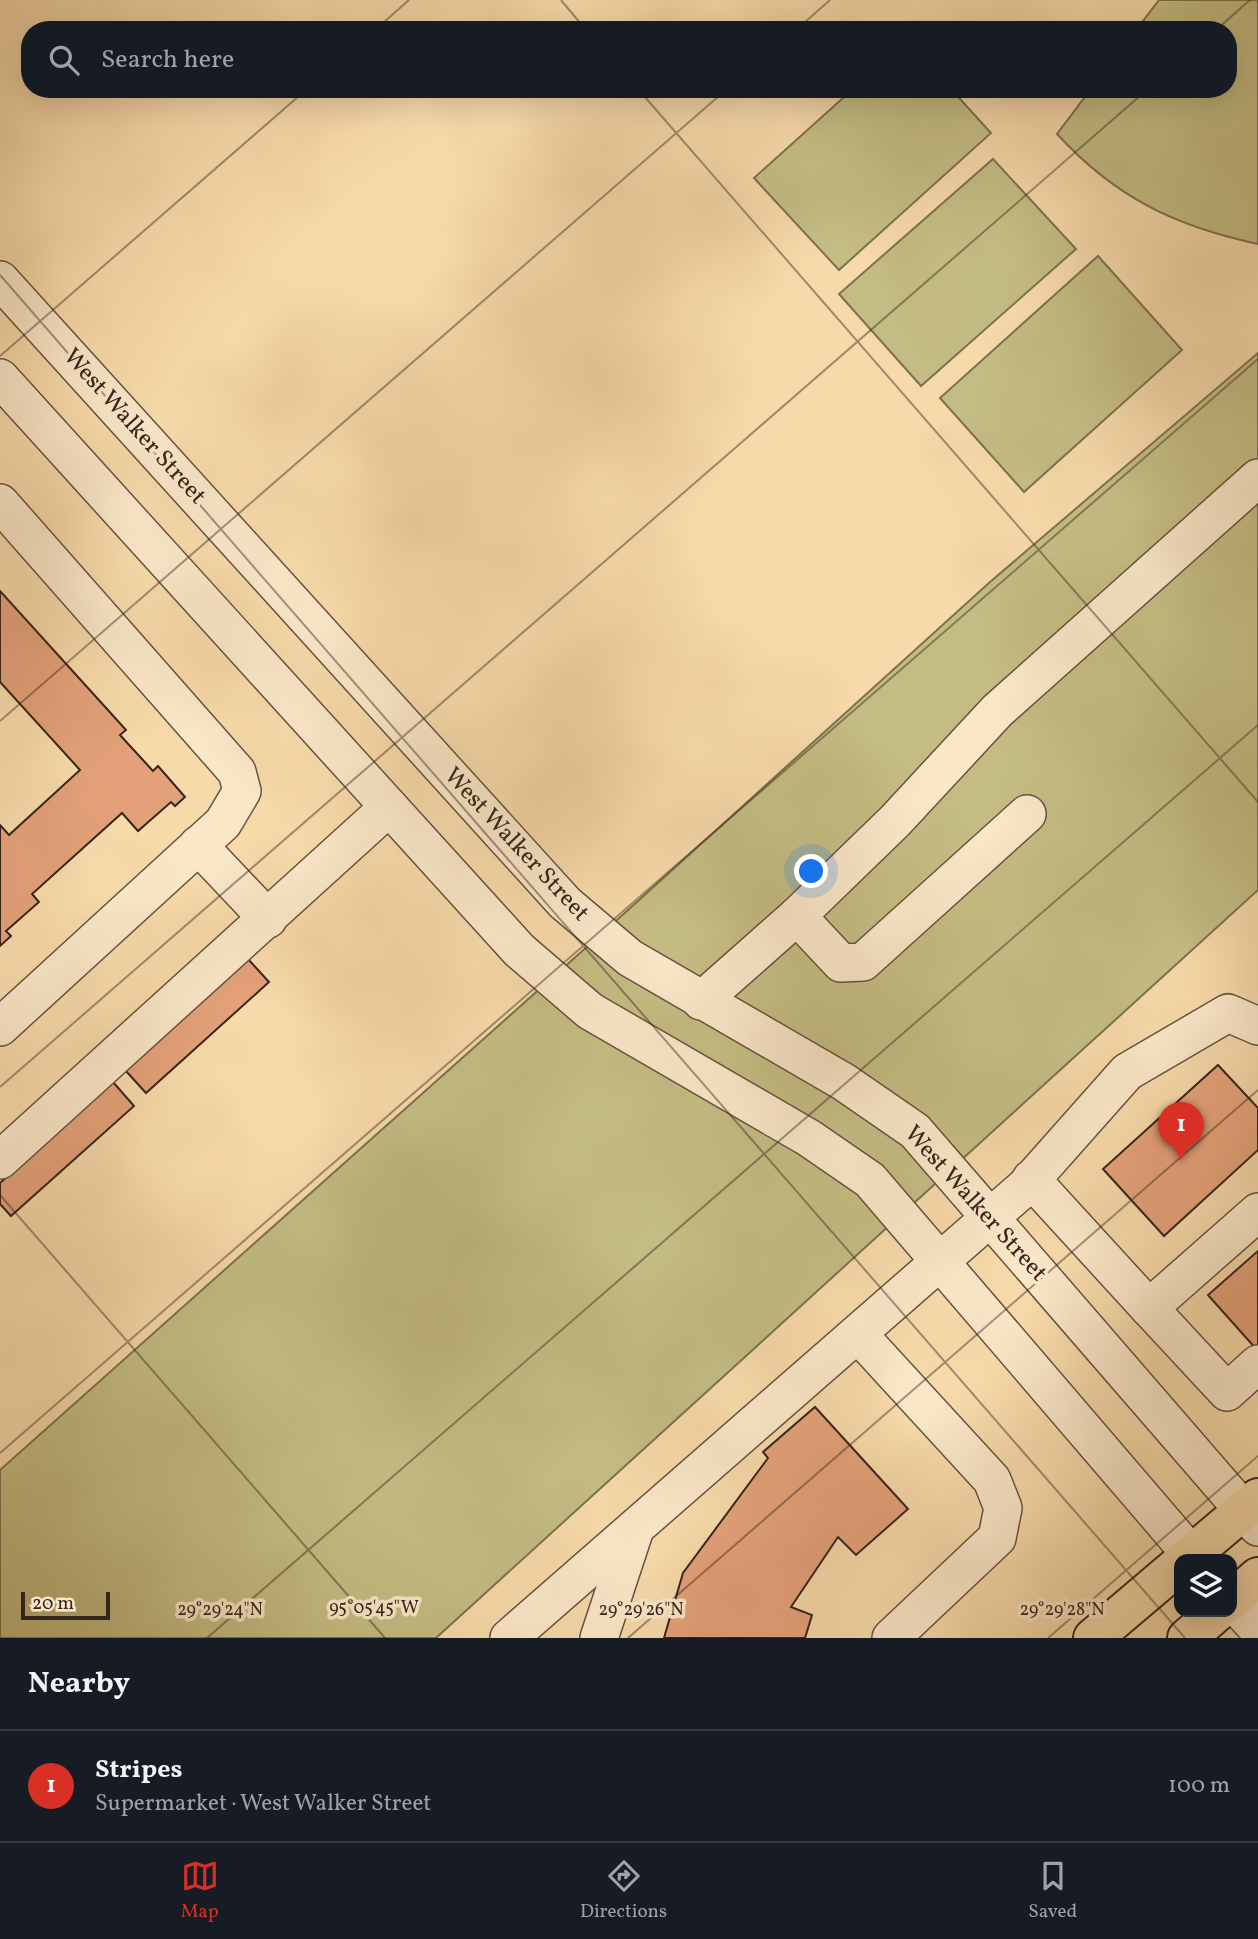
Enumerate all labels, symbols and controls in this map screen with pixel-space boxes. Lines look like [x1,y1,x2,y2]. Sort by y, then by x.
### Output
search box [21,21,1237,98]
icon: search [45,41,83,79]
text: Search here [101,42,234,78]
street label: West Walker Street [55,341,213,513]
street label: West Walker Street [435,760,597,930]
your location [794,854,828,888]
pin: 1 [1158,1102,1204,1160]
street label: West Walker Street [896,1118,1054,1290]
map controls [1174,1554,1237,1617]
button: layers [1174,1554,1237,1617]
scale bar [21,1589,110,1621]
text: 20 m [32,1591,74,1617]
text: 95°05'45"W [329,1596,419,1621]
text: 29°29'24"N [177,1598,263,1623]
text: 29°29'26"N [598,1598,684,1623]
text: 29°29'28"N [1019,1598,1105,1623]
text: Nearby [28,1663,130,1705]
text: Stripes [95,1752,183,1788]
text: 1 [46,1770,56,1802]
text: 100 m [1168,1770,1230,1802]
text: Supermarket · West Walker Street [95,1788,431,1820]
tab: Map [181,1857,219,1925]
tab: Directions [580,1857,667,1925]
tab: Saved [1028,1857,1077,1925]

